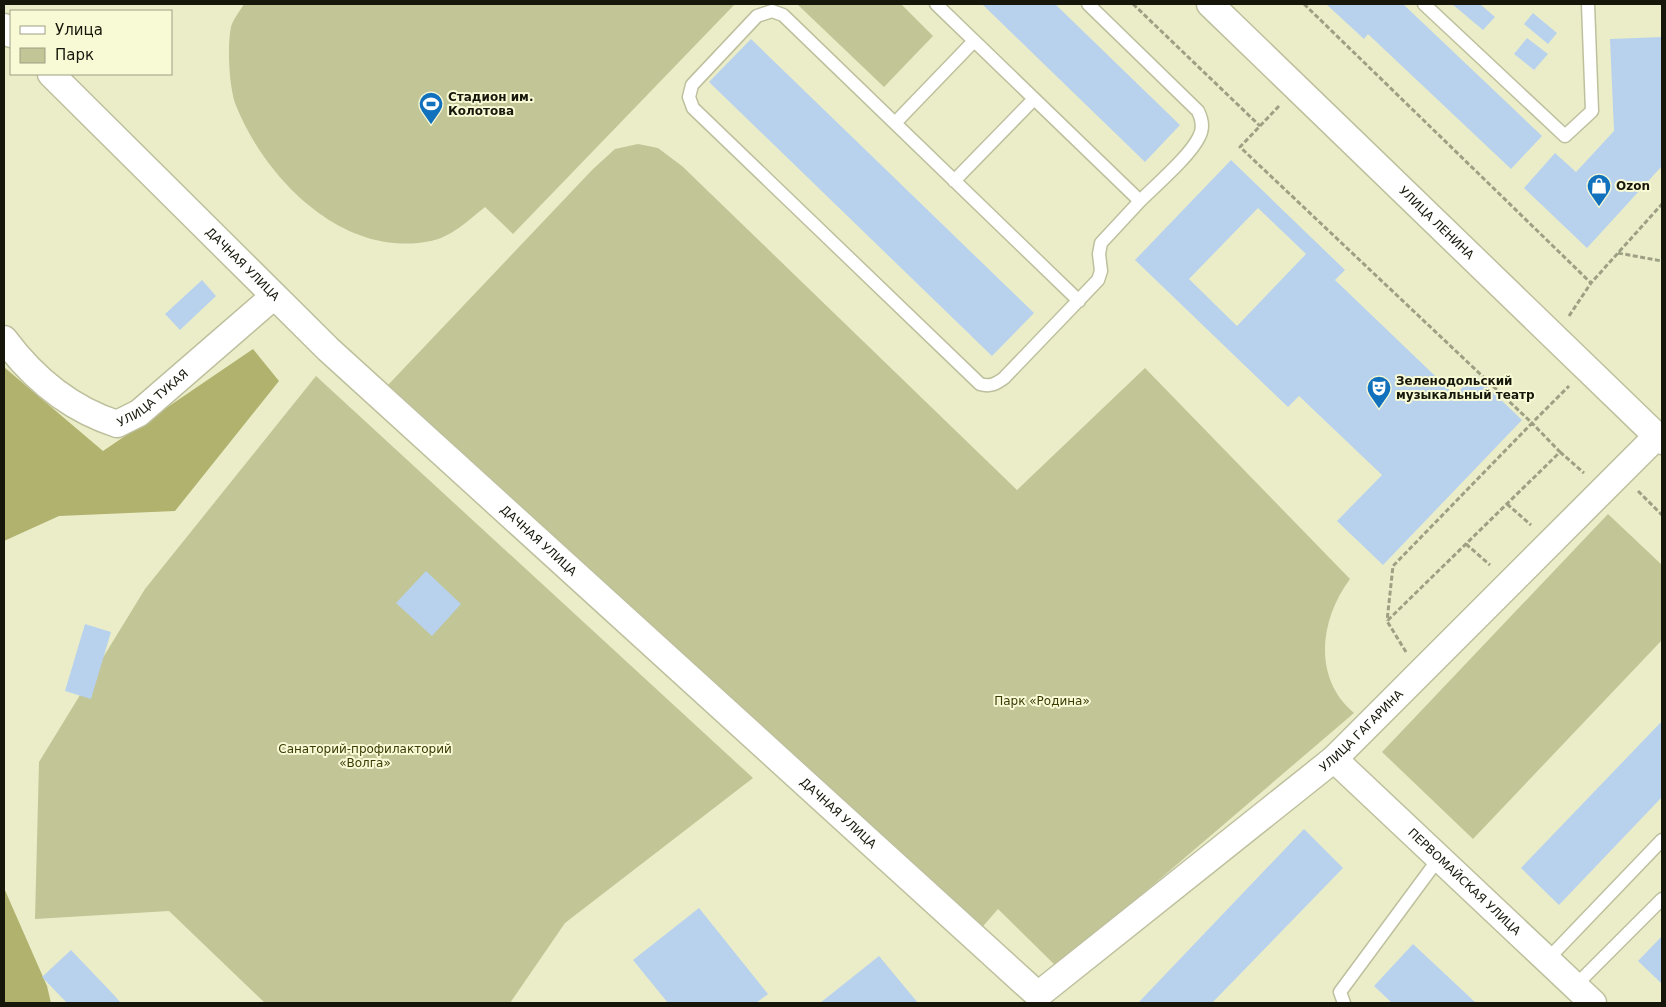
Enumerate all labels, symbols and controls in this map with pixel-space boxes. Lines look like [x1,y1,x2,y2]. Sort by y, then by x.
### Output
legend [10,10,172,75]
text: Улица [55,21,103,39]
text: Парк [55,46,94,64]
place label: Стадион им. Колотова [448,90,533,118]
sports icon: Стадион им. Колотова [418,91,444,125]
shop icon: Ozon [1586,173,1612,207]
place label: Ozon [1616,179,1650,193]
street label: УЛИЦА ЛЕНИНА [1396,184,1477,263]
street label: ДАЧНАЯ УЛИЦА [203,225,283,304]
street label: УЛИЦА ТУКАЯ [115,367,191,430]
place label: Зеленодольский музыкальный театр [1396,374,1535,402]
theatre icon: Зеленодольский музыкальный театр [1366,375,1392,409]
street label: ДАЧНАЯ УЛИЦА [498,502,580,579]
street label: УЛИЦА ГАГАРИНА [1317,686,1407,775]
park label: Парк «Родина» [994,694,1090,708]
park label: Санаторий-профилакторий «Волга» [278,742,452,770]
street label: ДАЧНАЯ УЛИЦА [797,775,880,852]
street label: ПЕРВОМАЙСКАЯ УЛИЦА [1405,825,1524,939]

